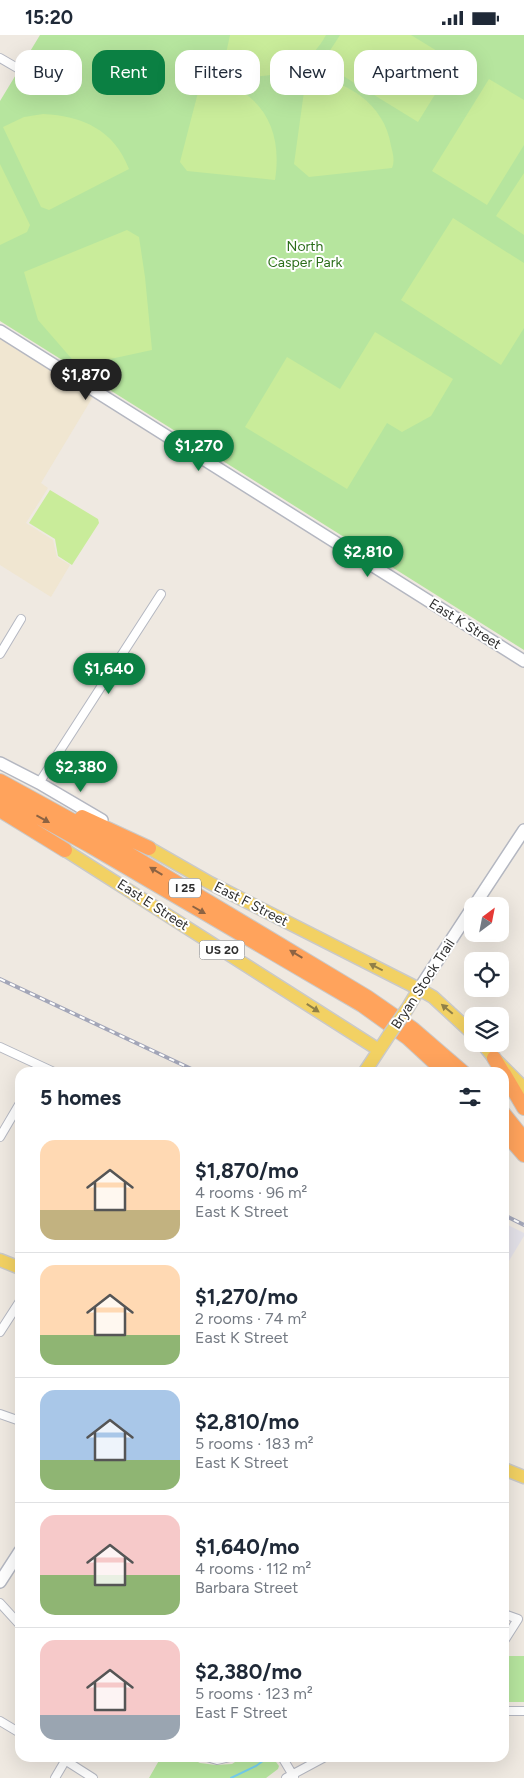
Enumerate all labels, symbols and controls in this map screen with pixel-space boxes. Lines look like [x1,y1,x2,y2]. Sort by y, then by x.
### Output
text: 15:20 [25,6,73,29]
chip: Buy [15,50,82,95]
chip: Rent [92,50,165,95]
chip: Filters [175,50,260,95]
chip: New [270,50,344,95]
chip: Apartment [354,50,477,95]
park label: North Casper Park [268,238,342,271]
pin: $1,870 [45,359,127,401]
text: $1,870 [62,365,110,384]
pin: $1,270 [158,429,240,472]
text: $1,270 [175,436,223,455]
pin: $2,810 [327,535,409,578]
text: $2,810 [343,542,393,561]
street label: East K Street [426,595,504,653]
pin: $1,640 [68,653,150,695]
text: $1,640 [84,659,134,678]
pin: $2,380 [40,751,122,793]
text: $2,380 [55,757,107,776]
one-way arrow [36,815,50,823]
one-way arrow [150,866,163,875]
street label: East E Street [114,876,192,934]
street label: East F Street [211,878,291,930]
road number: I 25 [169,879,201,897]
north arrow [464,897,509,943]
map controls [464,897,509,1052]
one-way arrow [192,905,205,914]
street label: Bryan Stock Trail [388,936,458,1032]
road number: US 20 [200,941,244,959]
one-way arrow [289,950,302,959]
button: locate [464,952,509,997]
one-way arrow [369,963,383,971]
one-way arrow [307,1003,320,1013]
one-way arrow [441,1004,454,1015]
button: layers [464,1007,509,1052]
icon: filters [456,1083,484,1111]
text: 5 homes [40,1085,121,1110]
text: $1,870/mo [195,1158,299,1183]
icon: home [80,1160,140,1220]
text: 4 rooms · 96 m² [195,1183,307,1202]
text: East K Street [195,1202,289,1221]
text: $1,270/mo [195,1284,298,1309]
icon: home [80,1285,140,1345]
text: 2 rooms · 74 m² [195,1309,307,1328]
text: East K Street [195,1328,289,1347]
text: $2,810/mo [195,1409,299,1434]
icon: home [80,1410,140,1470]
text: 5 rooms · 183 m² [195,1434,314,1453]
text: East K Street [195,1453,289,1472]
text: $1,640/mo [195,1534,300,1559]
icon: home [80,1535,140,1595]
text: 4 rooms · 112 m² [195,1559,311,1578]
text: Barbara Street [195,1578,298,1597]
text: $2,380/mo [195,1659,302,1684]
icon: home [80,1660,140,1720]
text: 5 rooms · 123 m² [195,1684,313,1703]
text: East F Street [195,1703,288,1722]

